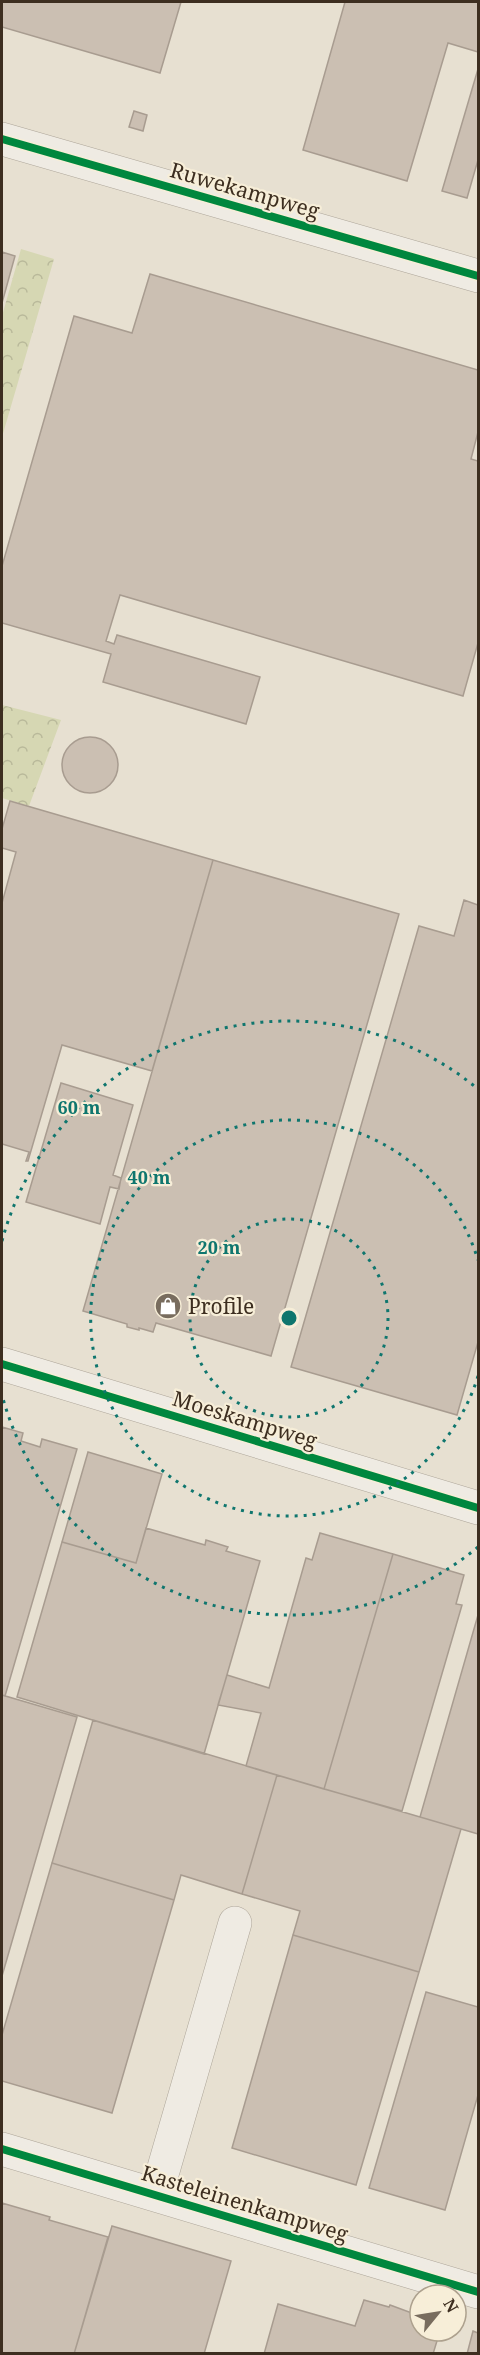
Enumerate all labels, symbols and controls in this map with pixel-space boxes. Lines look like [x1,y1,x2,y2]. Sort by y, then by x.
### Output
street label: Ruwekampweg [167,155,324,225]
text: 60 m [58,1095,101,1119]
text: 40 m [128,1165,171,1189]
text: 20 m [198,1235,241,1259]
shop icon: Profile [153,1291,183,1321]
place label: Profile [188,1292,254,1320]
centre of rings [279,1308,299,1328]
street label: Moeskampweg [169,1384,321,1455]
street label: Kasteleinenkampweg [138,2158,353,2248]
north arrow [408,2283,468,2343]
text: N [438,2295,464,2317]

